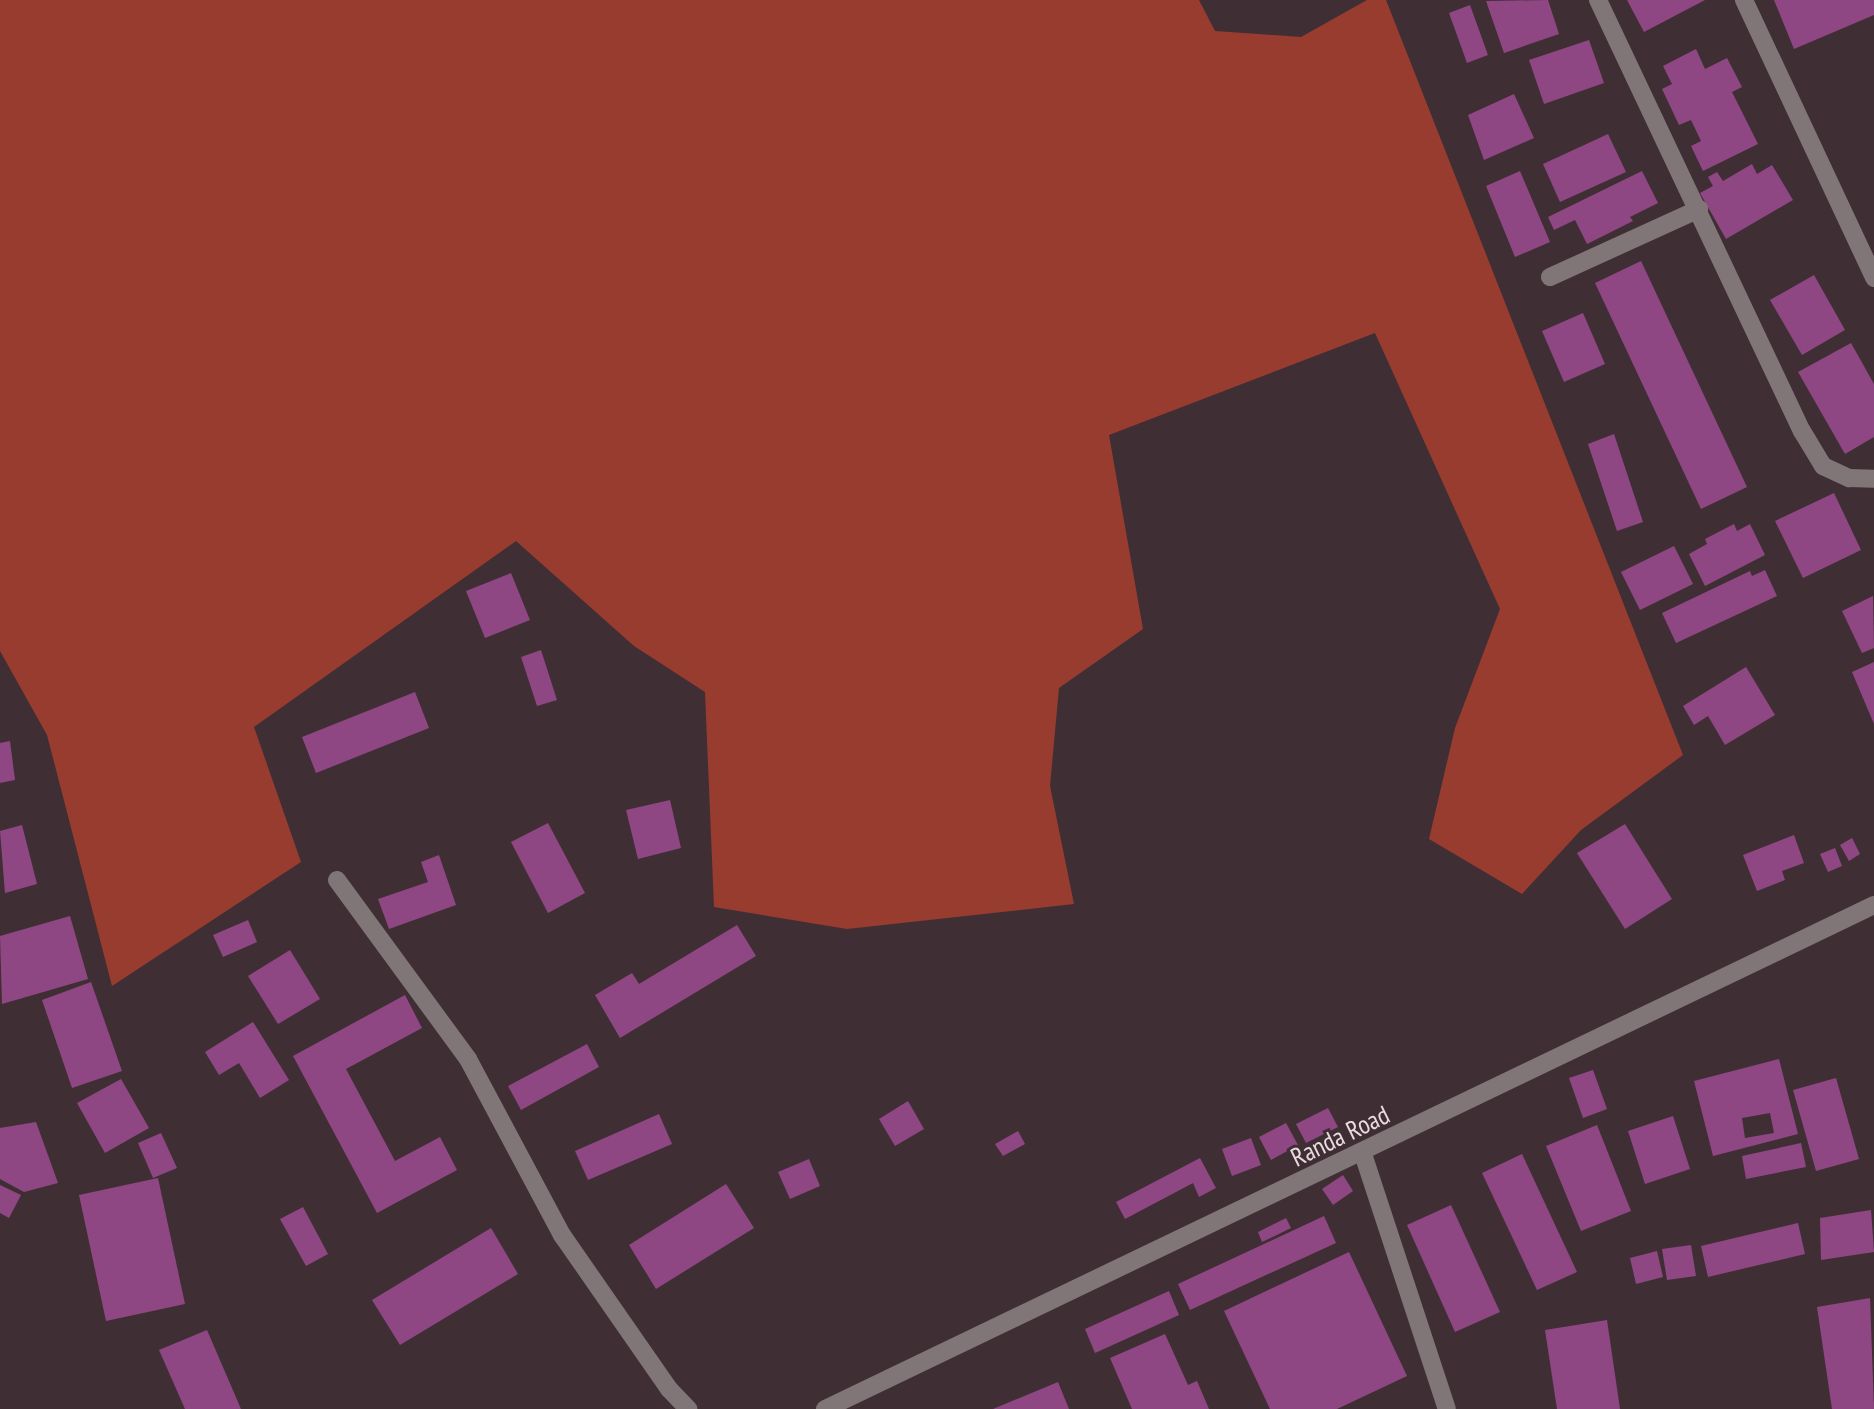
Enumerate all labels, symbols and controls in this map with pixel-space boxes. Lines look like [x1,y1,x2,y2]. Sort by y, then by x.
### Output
street label: Randa Road [1286,1099,1394,1173]

